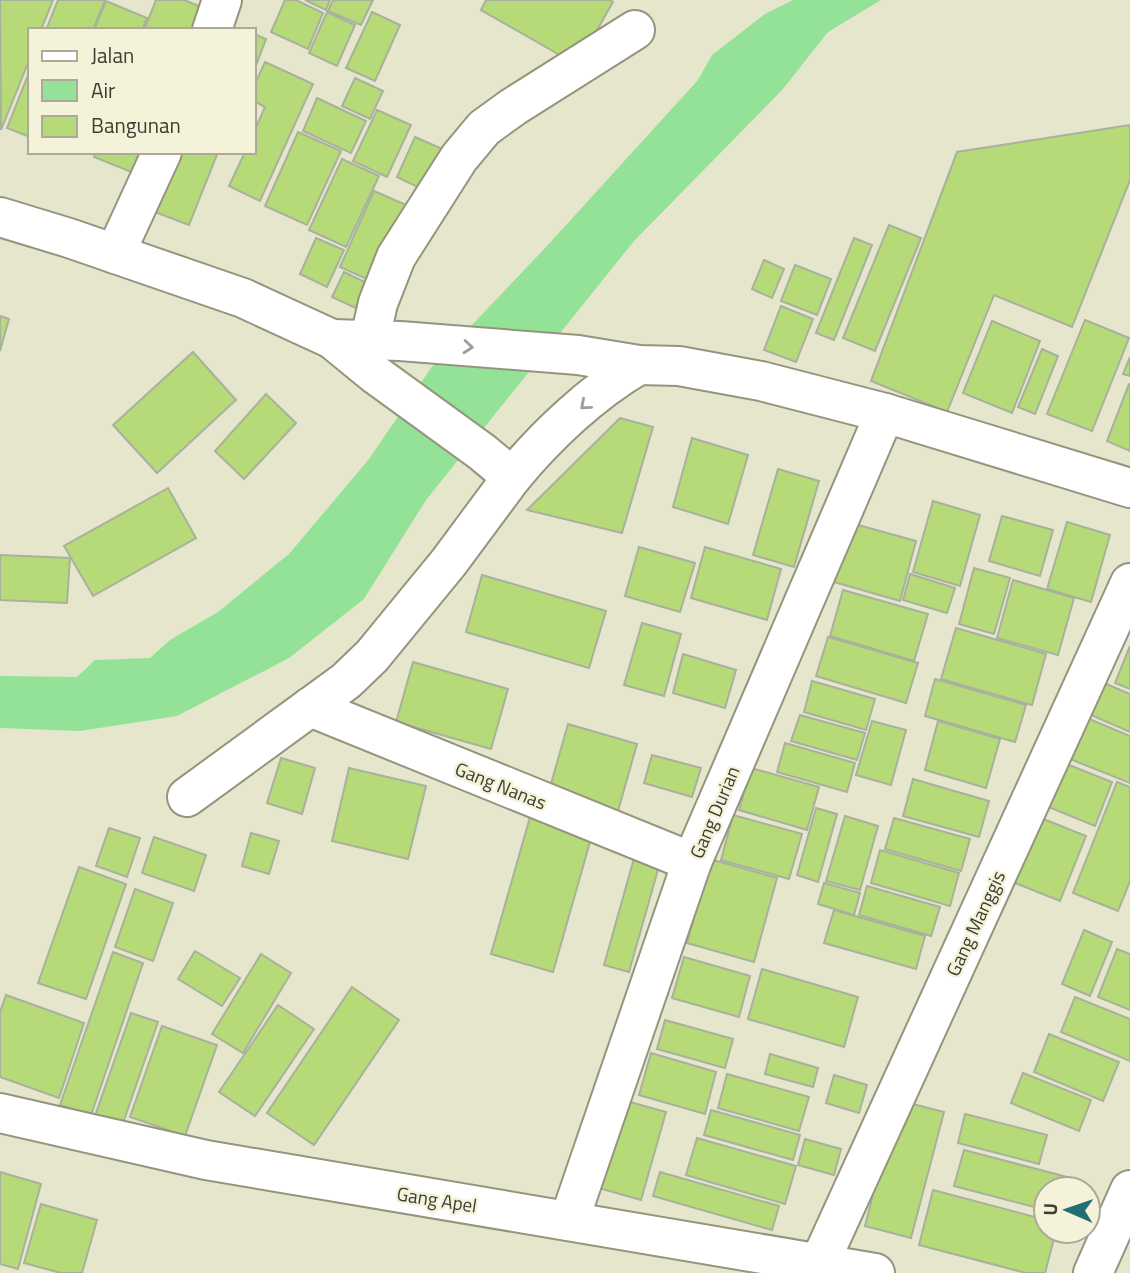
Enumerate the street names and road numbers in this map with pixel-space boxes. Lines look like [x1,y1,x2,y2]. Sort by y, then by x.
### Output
street label: Gang Nanas [451,754,551,817]
street label: Gang Durian [681,761,747,863]
street label: Gang Manggis [938,865,1012,981]
street label: Gang Apel [395,1178,479,1220]

